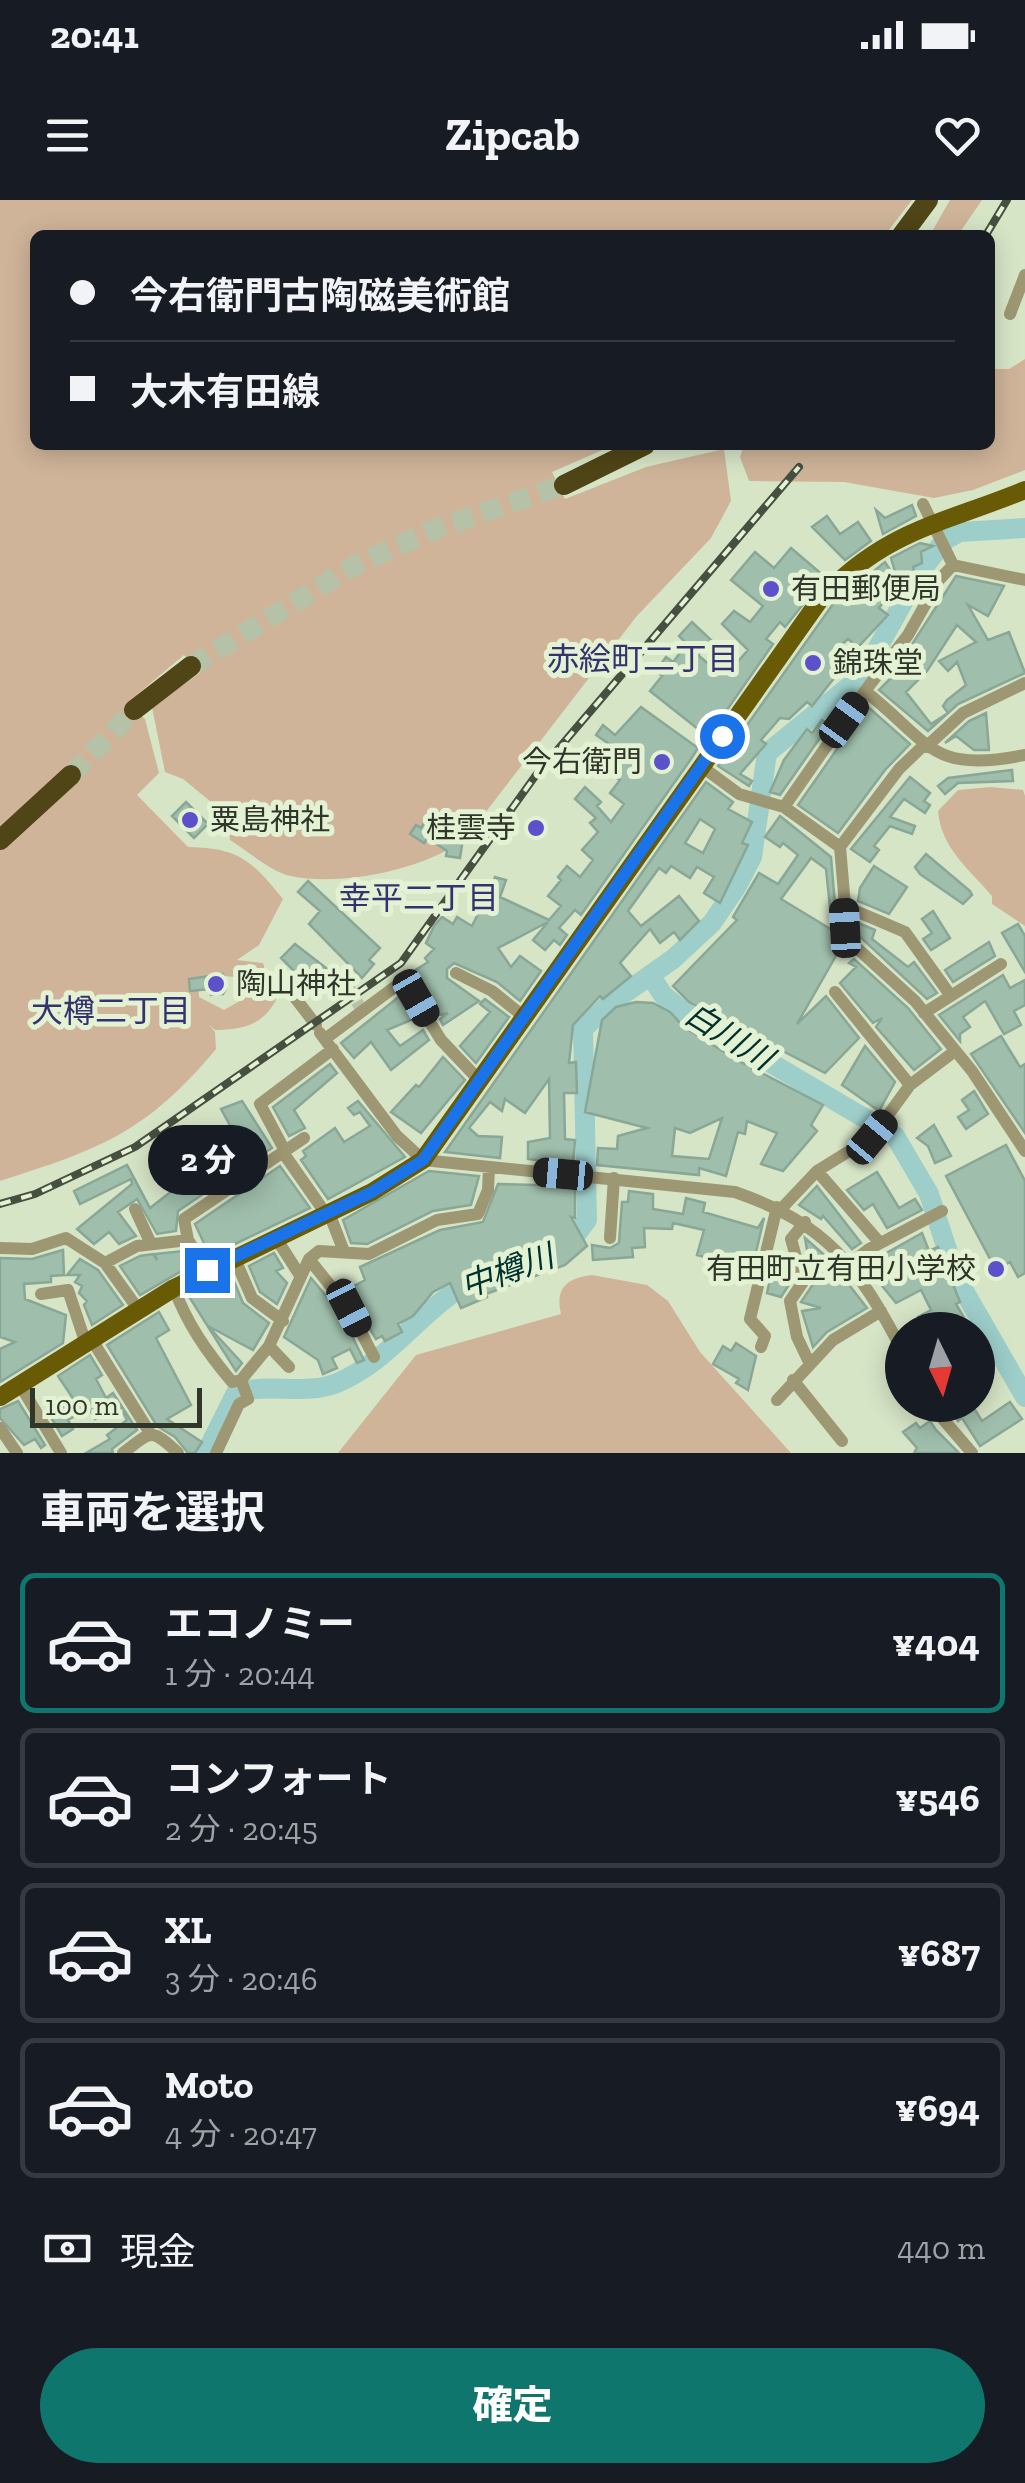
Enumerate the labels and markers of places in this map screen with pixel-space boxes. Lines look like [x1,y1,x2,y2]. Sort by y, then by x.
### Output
place label: 有田郵便局 [791,571,941,607]
marker: 有田郵便局 [760,578,782,600]
place label: 錦珠堂 [833,645,923,681]
marker: 錦珠堂 [802,652,824,674]
place label: 今右衛門 [522,744,642,780]
marker: 今右衛門 [651,751,673,773]
place label: 粟島神社 [210,802,330,838]
marker: 粟島神社 [179,809,201,831]
place label: 桂雲寺 [426,810,516,846]
marker: 桂雲寺 [525,817,547,839]
place label: 陶山神社 [236,966,356,1002]
marker: 陶山神社 [205,973,227,995]
place label: 有田町立有田小学校 [706,1251,976,1287]
marker: 有田町立有田小学校 [985,1258,1007,1280]

